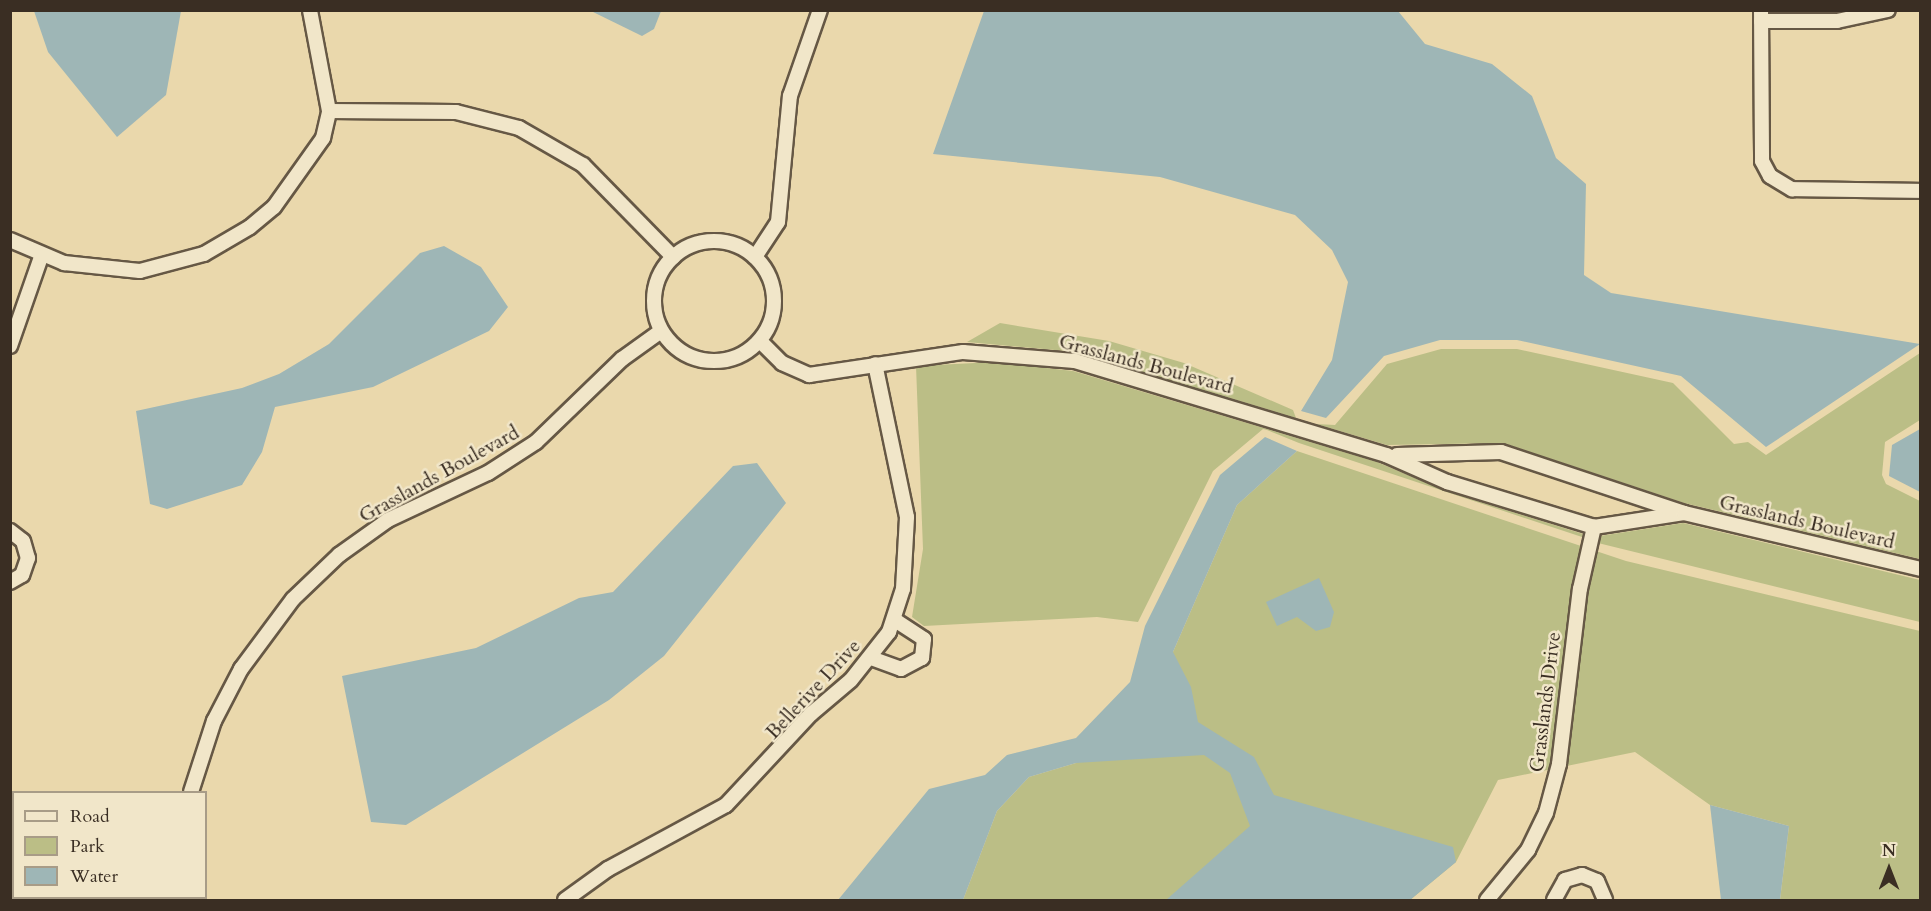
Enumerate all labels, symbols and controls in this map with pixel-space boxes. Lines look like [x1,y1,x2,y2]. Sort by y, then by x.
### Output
street label: Grasslands Boulevard [1056,329,1236,399]
street label: Grasslands Boulevard [355,420,523,528]
street label: Grasslands Boulevard [1717,490,1897,554]
street label: Grasslands Drive [1524,630,1566,774]
street label: Bellerive Drive [761,634,865,744]
legend [12,791,207,899]
text: Road [70,804,110,829]
text: Park [70,834,105,859]
north arrow [1859,839,1919,899]
text: N [1882,840,1896,862]
text: Water [70,864,118,889]

